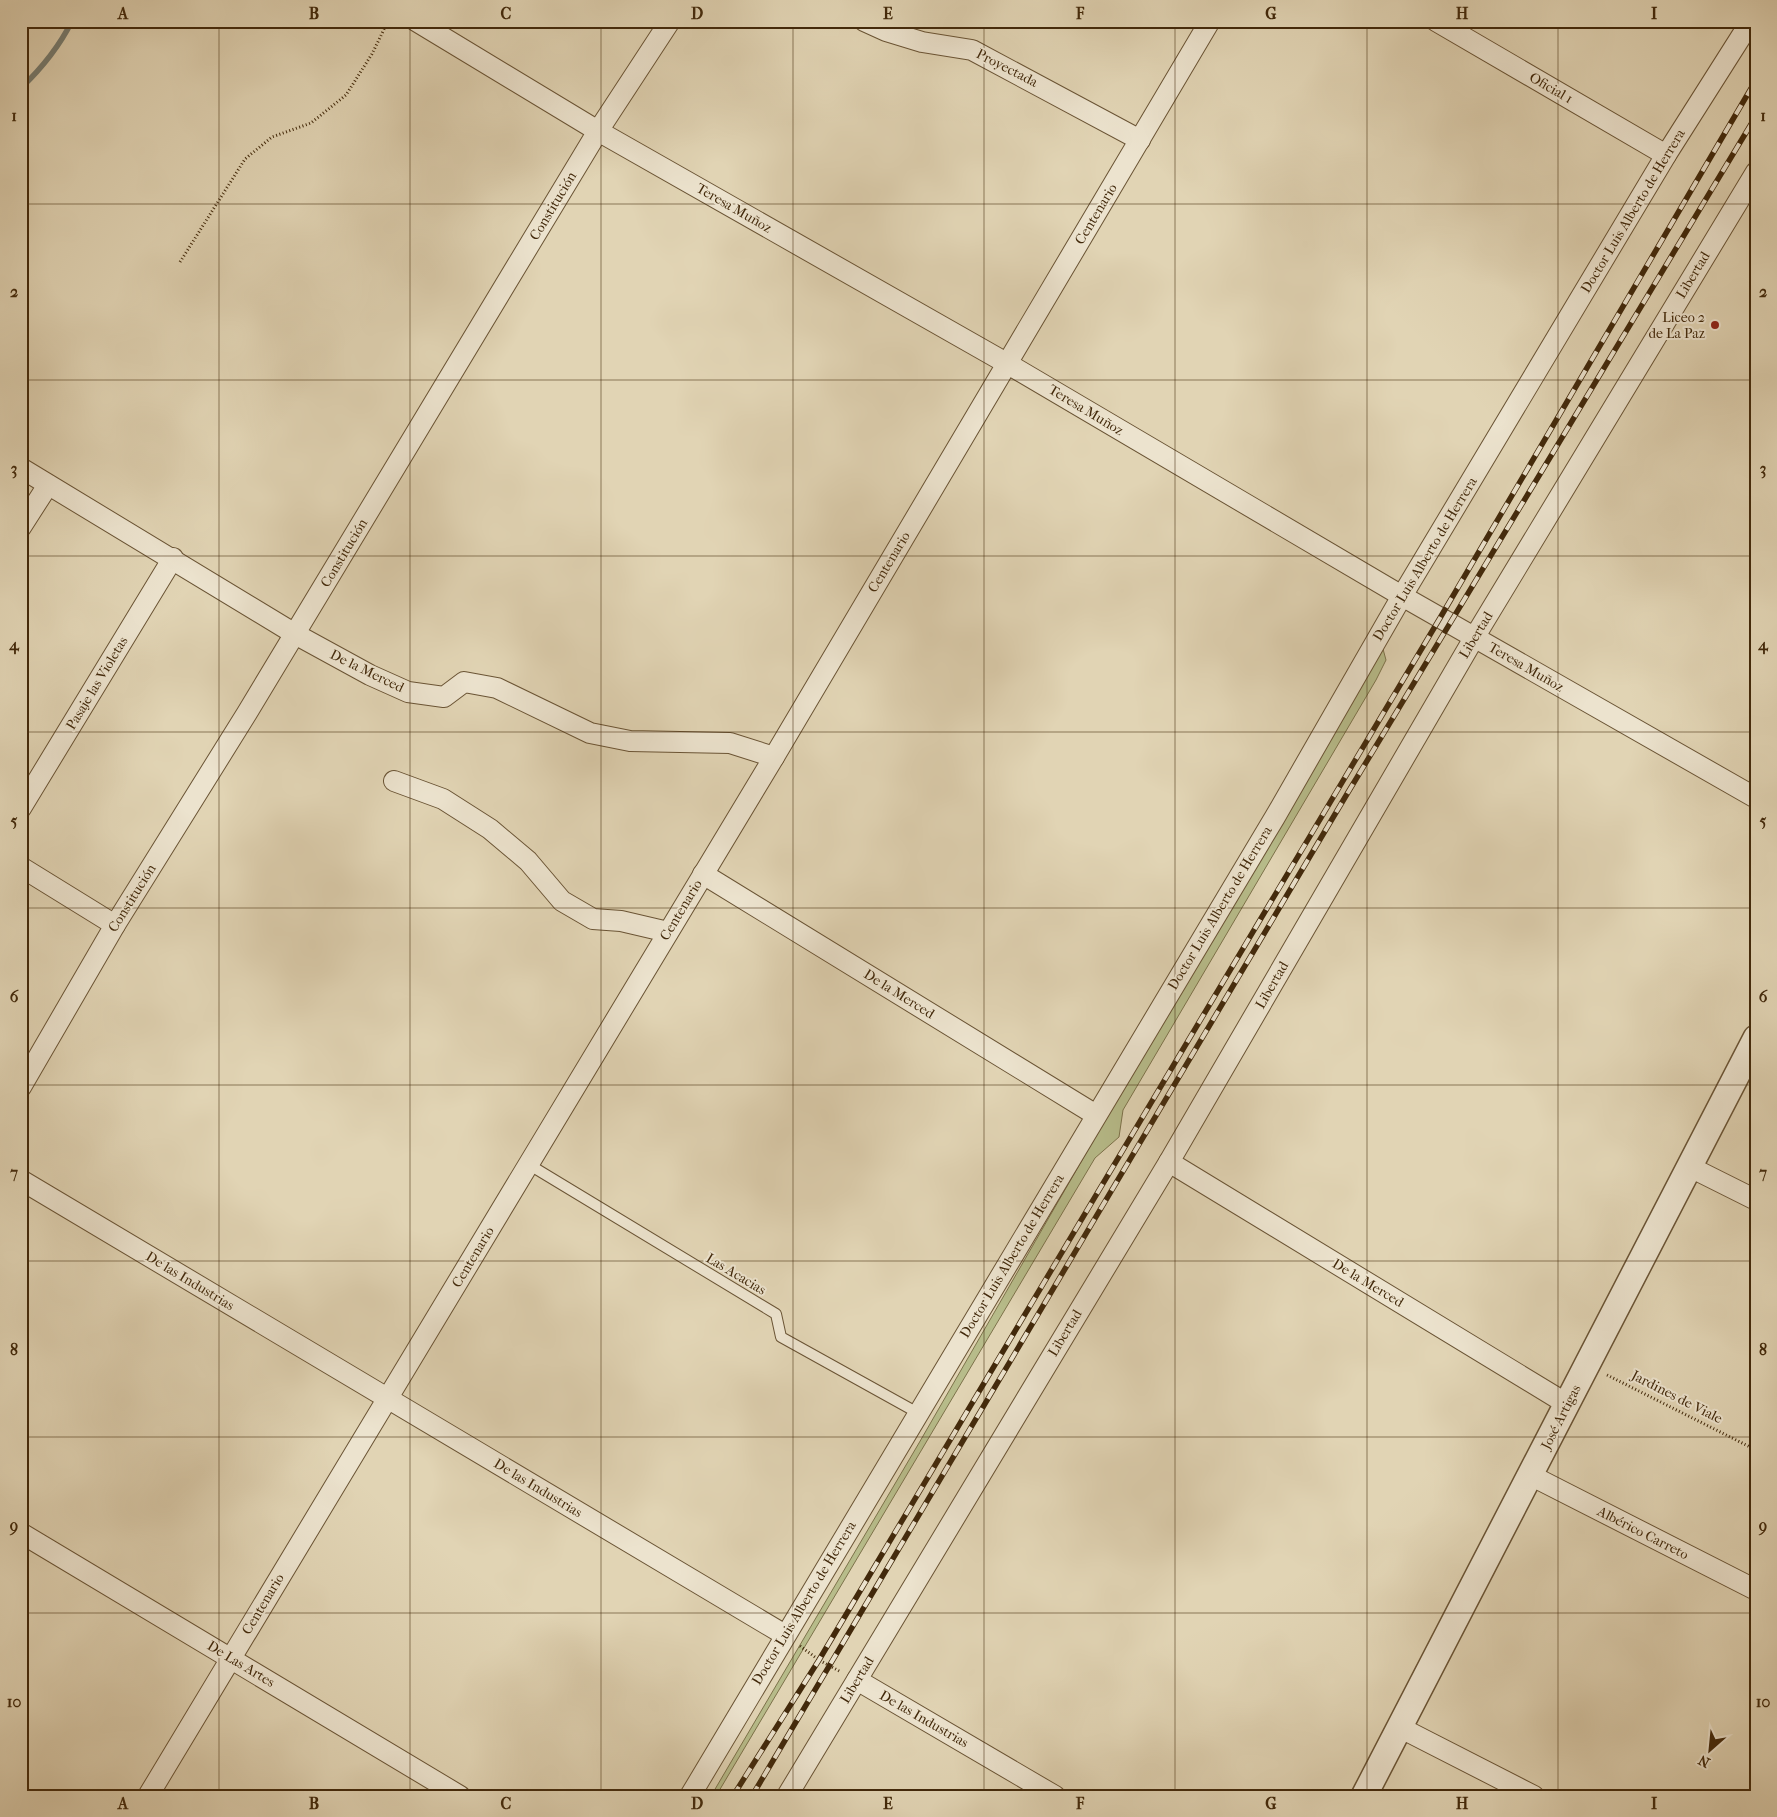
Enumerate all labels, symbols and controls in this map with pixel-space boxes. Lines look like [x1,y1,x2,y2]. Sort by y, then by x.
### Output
text: A [117,4,129,23]
text: B [309,4,319,23]
text: C [501,4,512,23]
text: D [691,4,703,23]
text: E [883,4,893,23]
text: F [1075,4,1085,23]
text: G [1265,4,1277,23]
text: H [1456,4,1469,23]
text: I [1651,4,1658,23]
street label: Proyectada [973,45,1041,91]
street label: Oficial 1 [1526,69,1576,107]
text: 1 [11,106,17,125]
text: 1 [1760,106,1766,125]
street label: Doctor Luis Alberto de Herrera [1577,125,1689,296]
street label: Constitución [526,169,580,243]
street label: Teresa Muñoz [693,180,775,236]
street label: Centenario [1071,180,1121,248]
street label: Libertad [1672,248,1714,302]
text: 2 [10,282,18,301]
text: 2 [1759,282,1767,301]
place label: Liceo 2 de La Paz [1649,309,1705,342]
marker: Liceo 2 de La Paz [1709,319,1721,331]
street label: Teresa Muñoz [1045,381,1127,439]
text: 3 [11,459,17,479]
text: 3 [1760,459,1766,479]
street label: Doctor Luis Alberto de Herrera [1369,473,1481,644]
street label: Constitución [317,516,371,590]
street label: Centenario [864,528,914,596]
street label: Libertad [1455,608,1497,662]
street label: Pasaje las Violetas [62,633,132,733]
text: 4 [8,635,20,655]
text: 4 [1757,635,1769,655]
street label: Teresa Muñoz [1485,639,1567,695]
street label: De la Merced [327,646,407,696]
text: 5 [11,811,18,830]
text: 5 [1760,811,1767,830]
street label: Doctor Luis Alberto de Herrera [1164,822,1276,993]
street label: Constitución [104,861,160,935]
street label: Centenario [656,876,706,944]
street label: Libertad [1252,958,1293,1012]
street label: De la Merced [861,966,938,1023]
text: 6 [10,987,19,1006]
text: 6 [1759,987,1768,1006]
text: 7 [9,1163,18,1182]
text: 7 [1758,1163,1767,1182]
street label: Doctor Luis Alberto de Herrera [956,1170,1068,1341]
street label: Centenario [448,1223,498,1291]
street label: De las Industrias [143,1248,237,1314]
street label: Las Acacias [703,1250,769,1298]
street label: De la Merced [1329,1255,1407,1311]
street label: Libertad [1044,1306,1086,1360]
text: 8 [10,1340,18,1359]
text: 8 [1759,1340,1767,1359]
street label: Jardines de Viale [1628,1366,1725,1427]
street label: José Artigas [1537,1382,1585,1453]
street label: De las Industrias [491,1455,585,1521]
street label: Albérico Carreto [1594,1502,1691,1563]
text: 9 [9,1516,18,1536]
text: 9 [1758,1516,1767,1536]
street label: Doctor Luis Alberto de Herrera [748,1517,860,1688]
street label: Centenario [238,1570,288,1638]
street label: De Las Artes [204,1637,278,1691]
street label: Libertad [836,1653,878,1707]
street label: De las Industrias [876,1687,972,1751]
text: 10 [7,1692,21,1711]
text: 10 [1756,1692,1770,1711]
north arrow [1684,1724,1734,1774]
text: N [1695,1751,1713,1771]
text: A [117,1794,129,1813]
text: B [309,1794,319,1813]
text: C [501,1794,512,1813]
text: D [691,1794,703,1813]
text: E [883,1794,893,1813]
text: F [1075,1794,1085,1813]
text: G [1265,1794,1277,1813]
text: H [1456,1794,1469,1813]
text: I [1651,1794,1658,1813]

